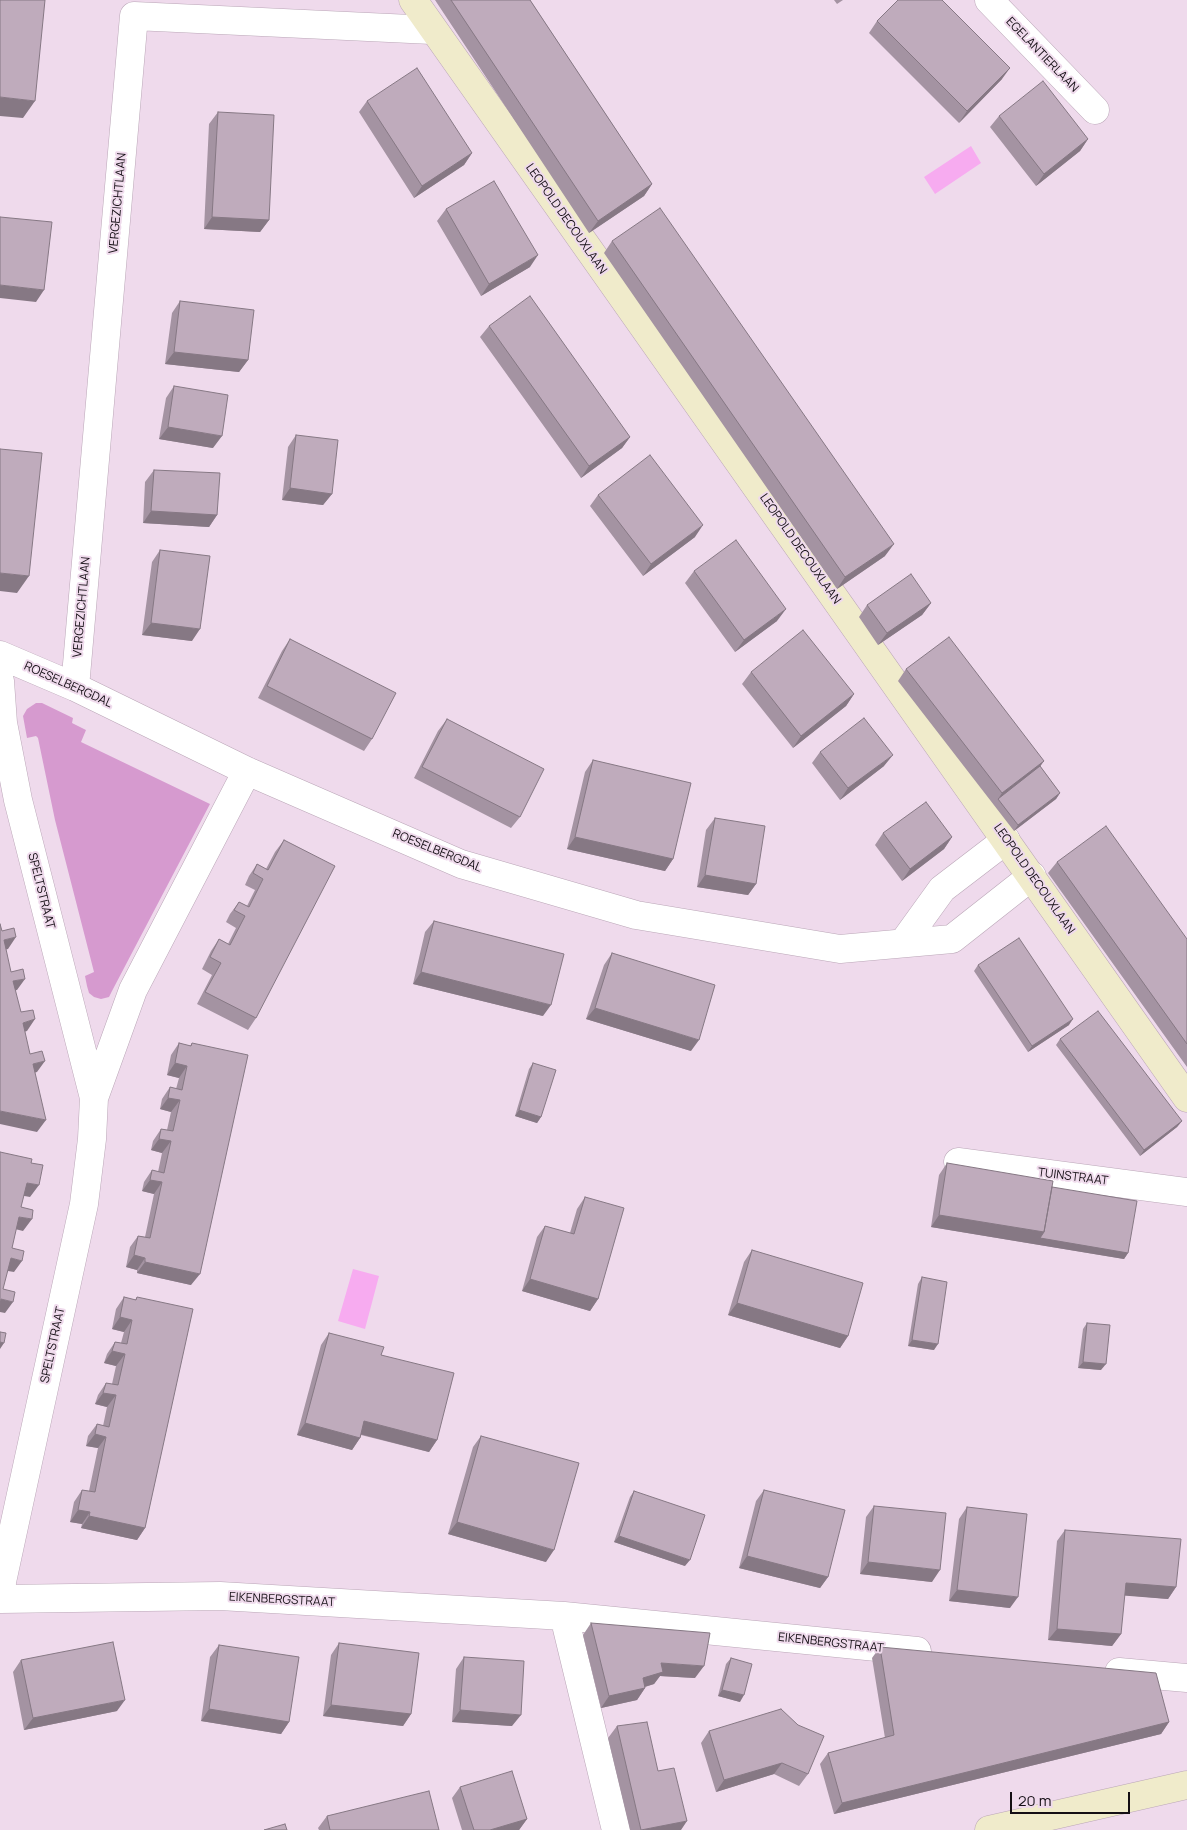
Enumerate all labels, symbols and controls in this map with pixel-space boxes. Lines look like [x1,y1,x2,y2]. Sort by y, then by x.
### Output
street label: EGELANTIERLAAN [1003,15,1081,95]
street label: VERGEZICHTLAAN [106,152,130,254]
street label: LEOPOLD DECOUXLAAN [522,161,610,277]
street label: LEOPOLD DECOUXLAAN [756,491,844,607]
street label: VERGEZICHTLAAN [70,556,94,658]
street label: ROESELBERGDAL [22,659,114,711]
street label: LEOPOLD DECOUXLAAN [990,821,1078,937]
street label: ROESELBERGDAL [390,827,484,875]
street label: SPELTSTRAAT [25,852,57,930]
street label: TUINSTRAAT [1037,1166,1109,1188]
street label: SPELTSTRAAT [38,1305,68,1385]
street label: EIKENBERGSTRAAT [229,1590,335,1610]
street label: EIKENBERGSTRAAT [777,1630,885,1656]
scale bar [1012,1782,1132,1814]
text: 20 m [1018,1790,1051,1811]

